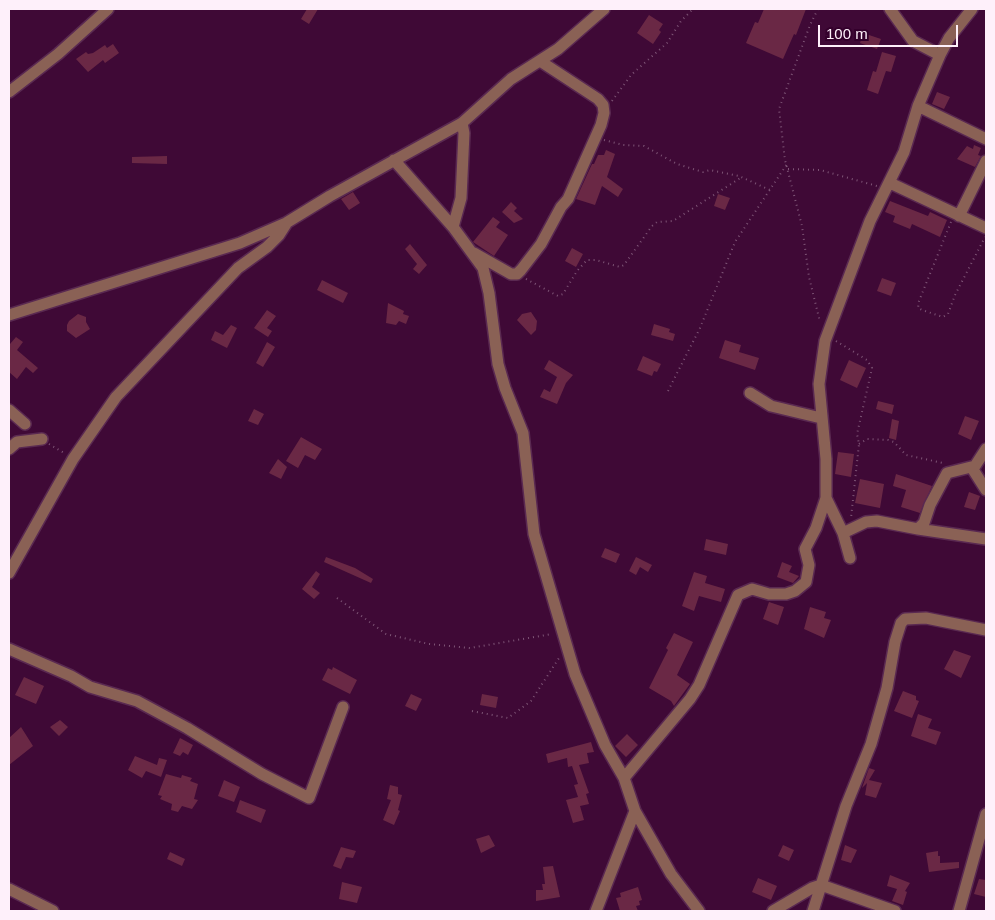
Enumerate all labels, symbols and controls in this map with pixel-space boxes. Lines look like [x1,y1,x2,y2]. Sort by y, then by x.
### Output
scale bar [820,15,960,47]
text: 100 m [826,25,868,42]

